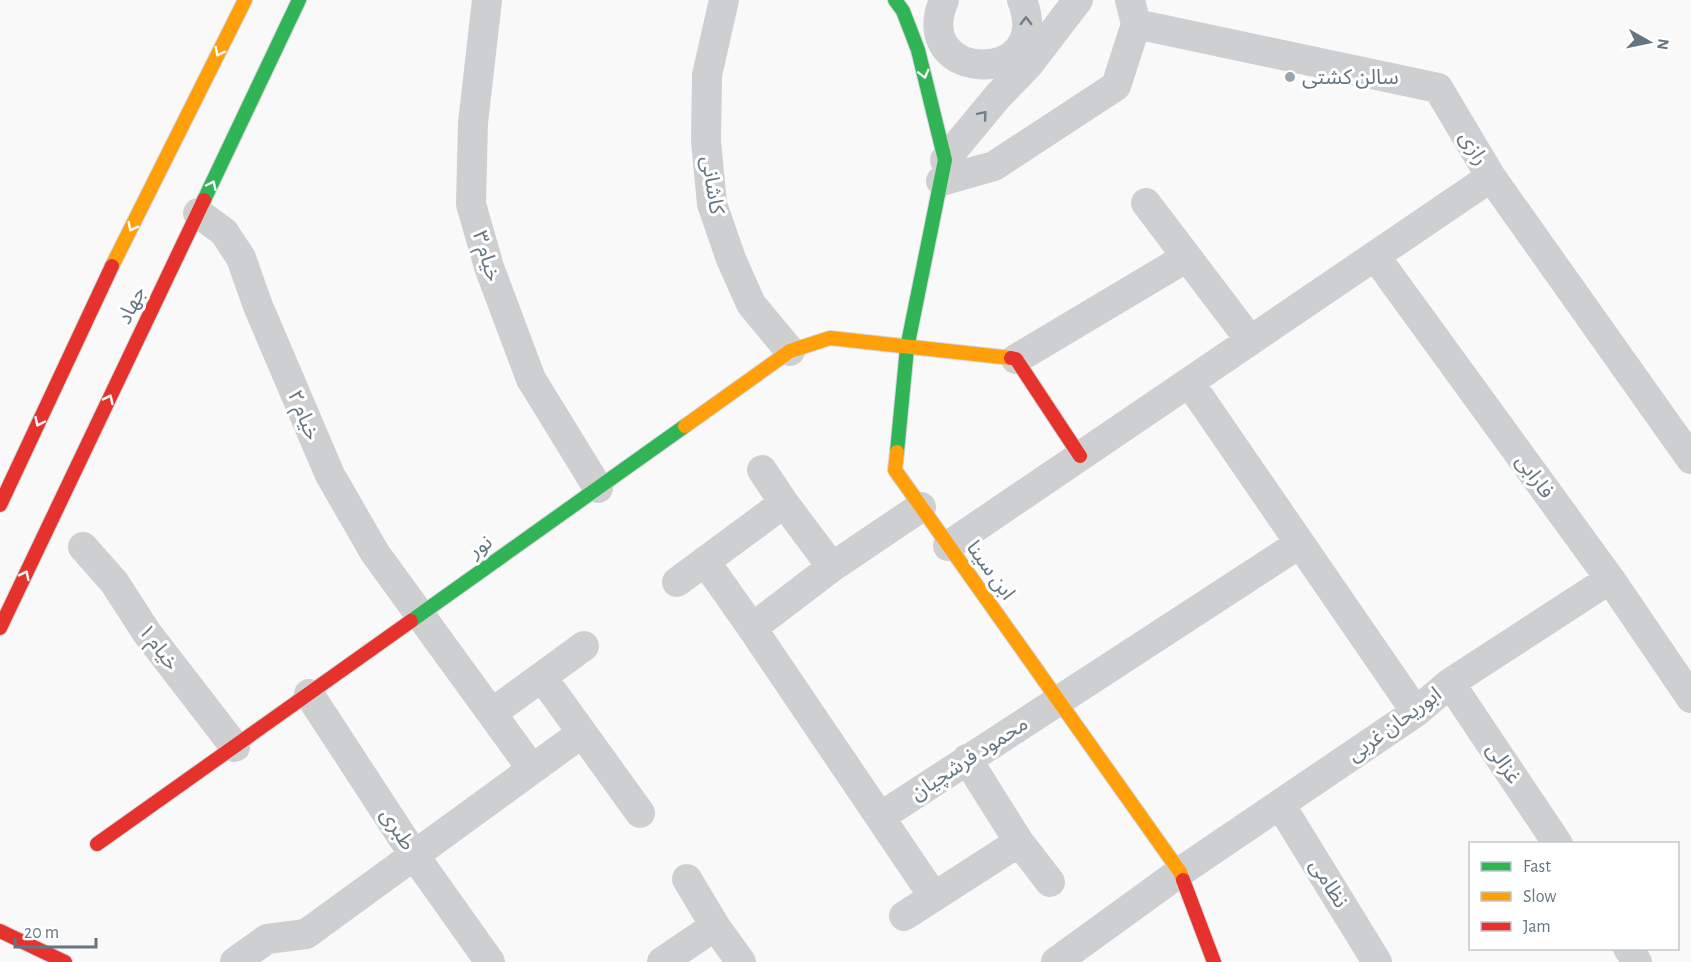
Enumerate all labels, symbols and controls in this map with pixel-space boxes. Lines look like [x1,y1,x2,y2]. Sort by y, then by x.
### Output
north arrow [1619,12,1679,72]
one-way arrow [1020,16,1032,25]
text: N [1654,37,1672,51]
one-way arrow [215,46,226,57]
place label: سالن کشتی [1302,67,1399,89]
one-way arrow [916,68,929,78]
marker: سالن کشتی [1283,70,1297,84]
one-way arrow [975,111,986,122]
street label: رازی [1454,127,1492,170]
street label: کاشانی [697,155,728,216]
one-way arrow [204,181,216,192]
one-way arrow [127,220,139,231]
street label: خیام ۳ [464,228,504,286]
street label: جهاد [113,283,150,328]
street label: خیام ۲ [279,387,323,445]
one-way arrow [102,395,114,406]
one-way arrow [35,415,47,426]
street label: فارابی [1511,450,1557,503]
street label: نور [464,531,496,563]
street label: ابن سینا [962,537,1019,604]
one-way arrow [18,571,30,582]
street label: خیام ۱ [131,620,183,677]
street label: ابوریحان غربی [1343,683,1446,766]
street label: محمود فرشچیان [907,713,1033,806]
street label: غزالی [1482,739,1525,788]
street label: طبری [375,804,419,855]
legend [1469,842,1679,950]
street label: نظامی [1305,855,1352,912]
text: Fast [1523,858,1551,876]
text: Slow [1523,888,1556,906]
scale bar [15,911,96,949]
text: Jam [1523,918,1551,936]
text: 20 m [24,924,59,942]

